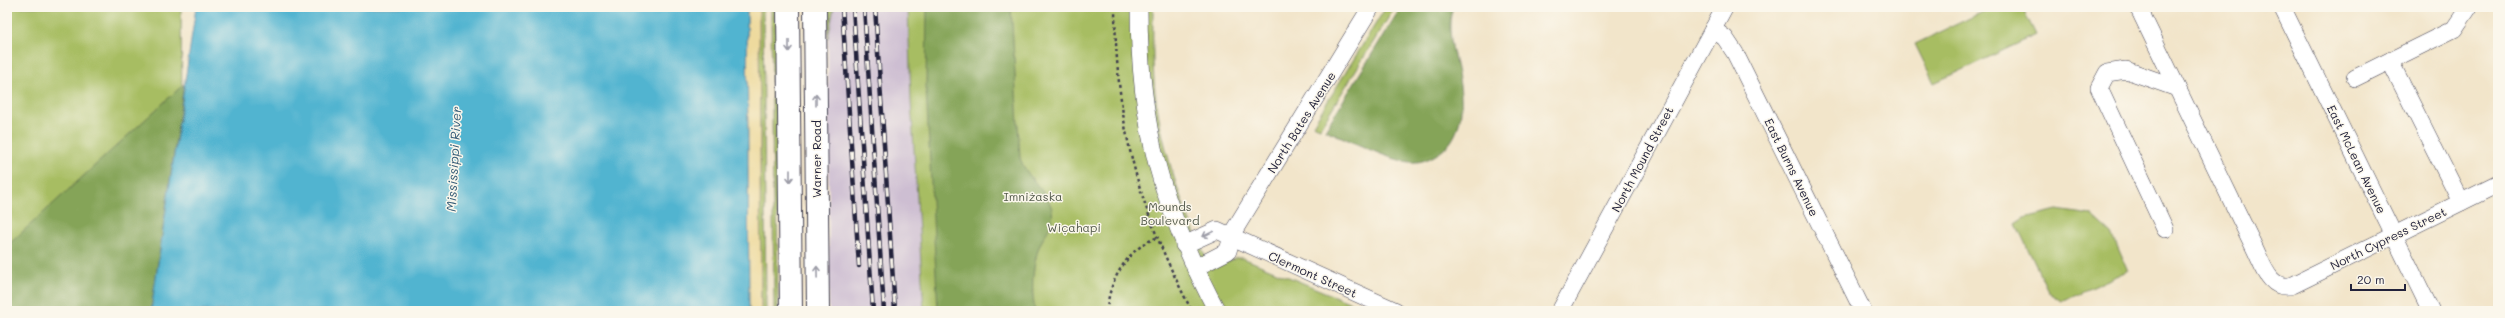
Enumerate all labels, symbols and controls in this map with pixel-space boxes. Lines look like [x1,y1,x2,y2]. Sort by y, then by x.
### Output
one-way arrow [785,39,793,52]
street label: North Bates Avenue [1263,68,1339,176]
one-way arrow [812,94,820,107]
street label: East McLean Avenue [2324,102,2390,216]
street label: North Mound Street [1607,103,1677,215]
water label: Mississippi River [442,105,464,212]
street label: East Burns Avenue [1761,115,1823,219]
street label: Warner Road [808,120,824,198]
one-way arrow [786,169,794,182]
park label: Imniżaska [1004,188,1062,204]
park label: Mounds Boulevard [1140,198,1200,228]
street label: North Cypress Street [2327,203,2449,273]
park label: Wic̣aḣapi [1047,219,1101,235]
one-way arrow [1202,231,1214,238]
street label: Clermont Street [1266,247,1360,301]
one-way arrow [813,266,821,279]
scale bar [2351,266,2405,292]
text: 20 m [2357,271,2385,287]

